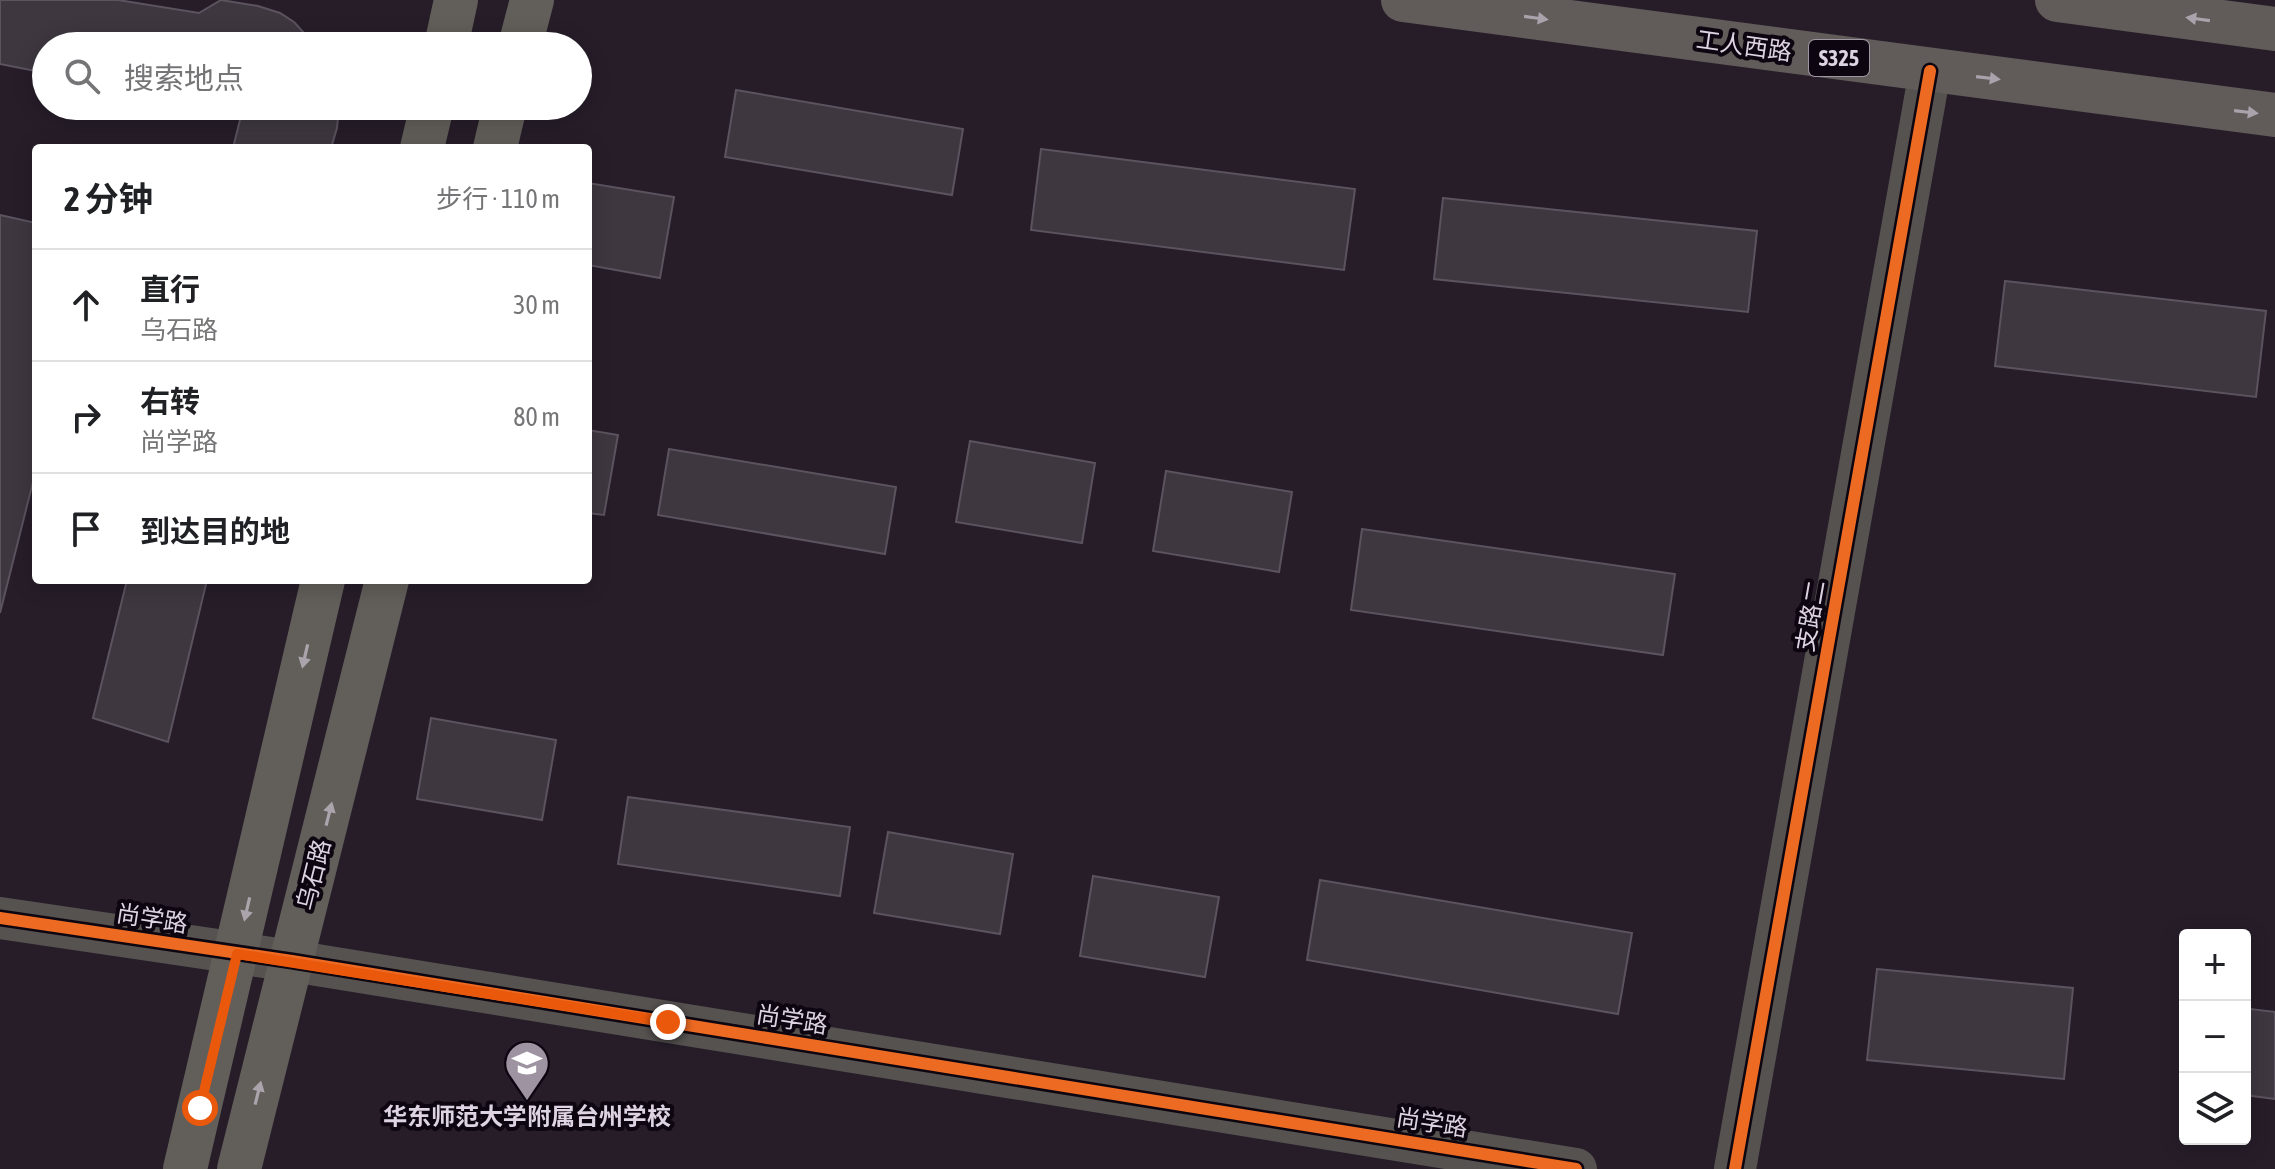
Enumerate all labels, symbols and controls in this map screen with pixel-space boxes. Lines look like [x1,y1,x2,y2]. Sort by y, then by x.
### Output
one-way arrow [1524,12,1549,25]
one-way arrow [2185,12,2210,25]
street label: 工人西路 [1695,25,1793,66]
search box [32,32,592,120]
road number: S325 [1809,40,1869,76]
icon: search [60,54,104,98]
text: 搜索地点 [124,61,244,95]
one-way arrow [1976,72,2001,85]
one-way arrow [2234,105,2259,118]
text: 2 分钟 [64,179,153,218]
text: 步行 · 110 m [436,184,560,214]
text: 直行 [140,272,200,306]
icon: ahead [64,283,108,327]
text: 30 m [513,290,560,320]
text: 乌石路 [140,315,218,345]
text: 右转 [140,384,200,418]
icon: right [64,395,108,439]
text: 80 m [513,402,560,432]
text: 尚学路 [140,427,218,457]
icon: arrive [64,507,108,551]
text: 到达目的地 [140,514,290,548]
street label: 支路二 [1791,578,1830,654]
one-way arrow [299,644,311,669]
one-way arrow [323,802,335,827]
street label: 乌石路 [292,837,335,913]
one-way arrow [240,897,253,922]
street label: 尚学路 [114,900,190,937]
map controls [2179,929,2251,1145]
button: + [2179,929,2251,1001]
street label: 尚学路 [754,1001,830,1038]
button: − [2179,1001,2251,1073]
route end [650,1004,686,1040]
school or university icon: 华东师范大学附属台州学校 [503,1039,551,1102]
button: layers [2179,1073,2251,1145]
one-way arrow [253,1081,265,1106]
route start [182,1090,218,1126]
place label: 华东师范大学附属台州学校 [383,1103,671,1130]
street label: 尚学路 [1394,1104,1470,1141]

